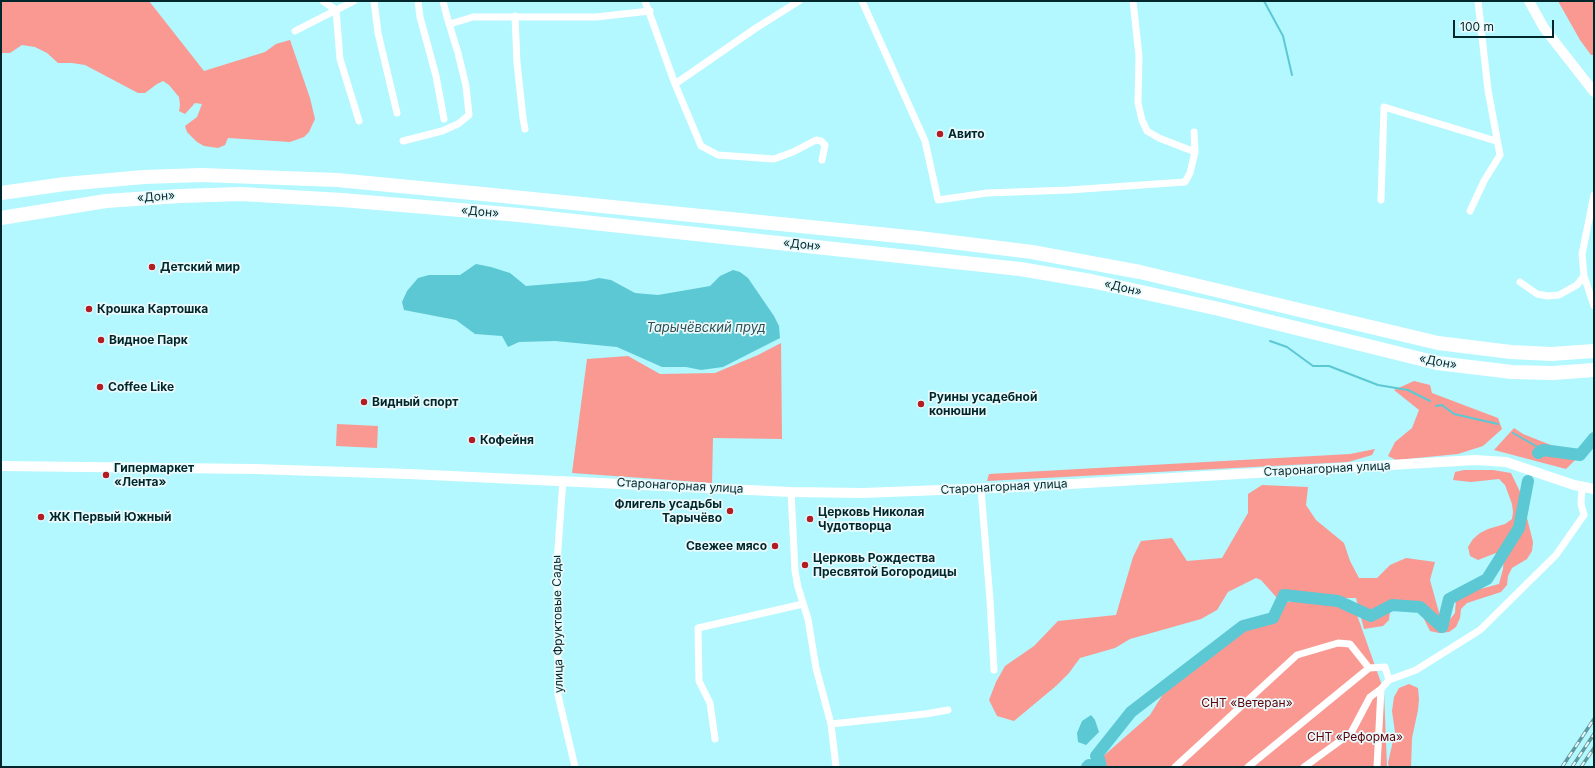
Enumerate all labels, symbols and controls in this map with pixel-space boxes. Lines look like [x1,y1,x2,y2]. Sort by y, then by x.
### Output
scale bar [1455,12,1556,38]
text: 100 m [1460,19,1494,34]
place label: Авито [948,127,985,141]
marker: Авито [935,129,945,139]
street label: «Дон» [136,188,176,206]
street label: «Дон» [460,203,500,221]
street label: «Дон» [782,236,822,254]
place label: Детский мир [160,260,240,274]
marker: Детский мир [147,262,157,272]
street label: «Дон» [1103,277,1143,299]
place label: Крошка Картошка [97,302,208,316]
marker: Крошка Картошка [84,304,94,314]
water label: Тарычёвский пруд [646,320,766,336]
place label: Видное Парк [109,333,188,347]
marker: Видное Парк [96,335,106,345]
street label: «Дон» [1418,351,1458,373]
place label: Coffee Like [108,380,174,394]
marker: Coffee Like [95,382,105,392]
place label: Руины усадебной конюшни [929,390,1037,418]
place label: Видный спорт [372,395,458,409]
marker: Видный спорт [359,397,369,407]
marker: Руины усадебной конюшни [916,399,926,409]
place label: Кофейня [480,433,534,447]
marker: Кофейня [467,435,477,445]
street label: Старонагорная улица [1263,458,1391,480]
place label: Гипермаркет «Лента» [114,461,194,489]
marker: Гипермаркет «Лента» [101,470,111,480]
street label: Старонагорная улица [616,475,744,497]
street label: Старонагорная улица [940,476,1068,498]
place label: Флигель усадьбы Тарычёво [615,497,722,525]
place label: Церковь Николая Чудотворца [818,505,925,533]
marker: Флигель усадьбы Тарычёво [725,506,735,516]
place label: ЖК Первый Южный [49,510,171,524]
marker: ЖК Первый Южный [36,512,46,522]
marker: Церковь Николая Чудотворца [805,514,815,524]
place label: Свежее мясо [686,539,767,553]
marker: Свежее мясо [770,541,780,551]
place label: Церковь Рождества Пресвятой Богородицы [813,551,957,579]
street label: улица Фруктовые Сады [550,555,566,693]
marker: Церковь Рождества Пресвятой Богородицы [800,560,810,570]
park label: СНТ «Ветеран» [1201,696,1293,710]
park label: СНТ «Реформа» [1307,730,1403,744]

